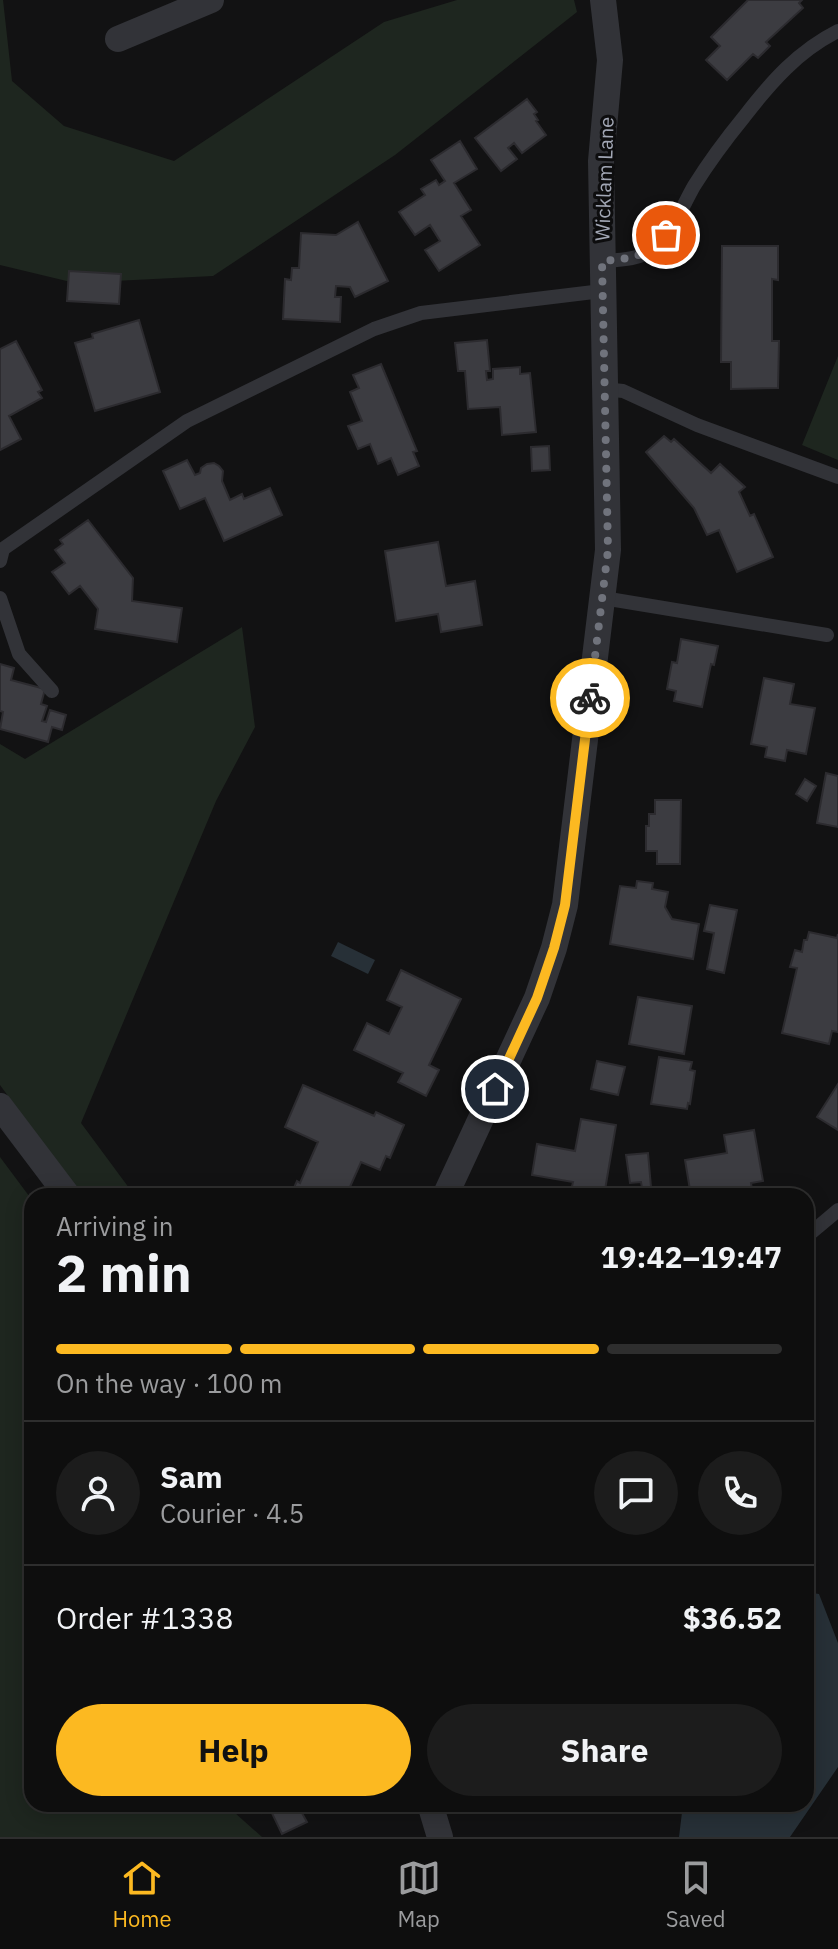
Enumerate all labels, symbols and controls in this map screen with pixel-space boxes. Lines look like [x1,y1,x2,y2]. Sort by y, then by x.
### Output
street label: Wicklam Lane [588,116,620,242]
pin [632,201,700,269]
icon: bag [644,213,688,257]
courier [550,658,630,738]
icon: bike [568,676,612,720]
pin [461,1055,529,1123]
icon: home [473,1067,517,1111]
text: Arriving in [56,1209,173,1243]
text: 19:42–19:47 [601,1237,782,1276]
text: 2 min [56,1239,192,1306]
text: On the way · 100 m [56,1366,282,1400]
button: person [56,1451,140,1535]
button: chat [594,1451,678,1535]
button: phone [698,1451,782,1535]
text: Sam [160,1457,223,1496]
text: Courier · 4.5 [160,1496,304,1530]
text: Order #1338 [56,1598,233,1637]
text: $36.52 [683,1598,782,1637]
button: Help [56,1704,411,1796]
button: Share [427,1704,782,1796]
tab: Home [112,1856,172,1933]
tab: Map [397,1856,441,1933]
tab: Saved [666,1856,725,1933]

